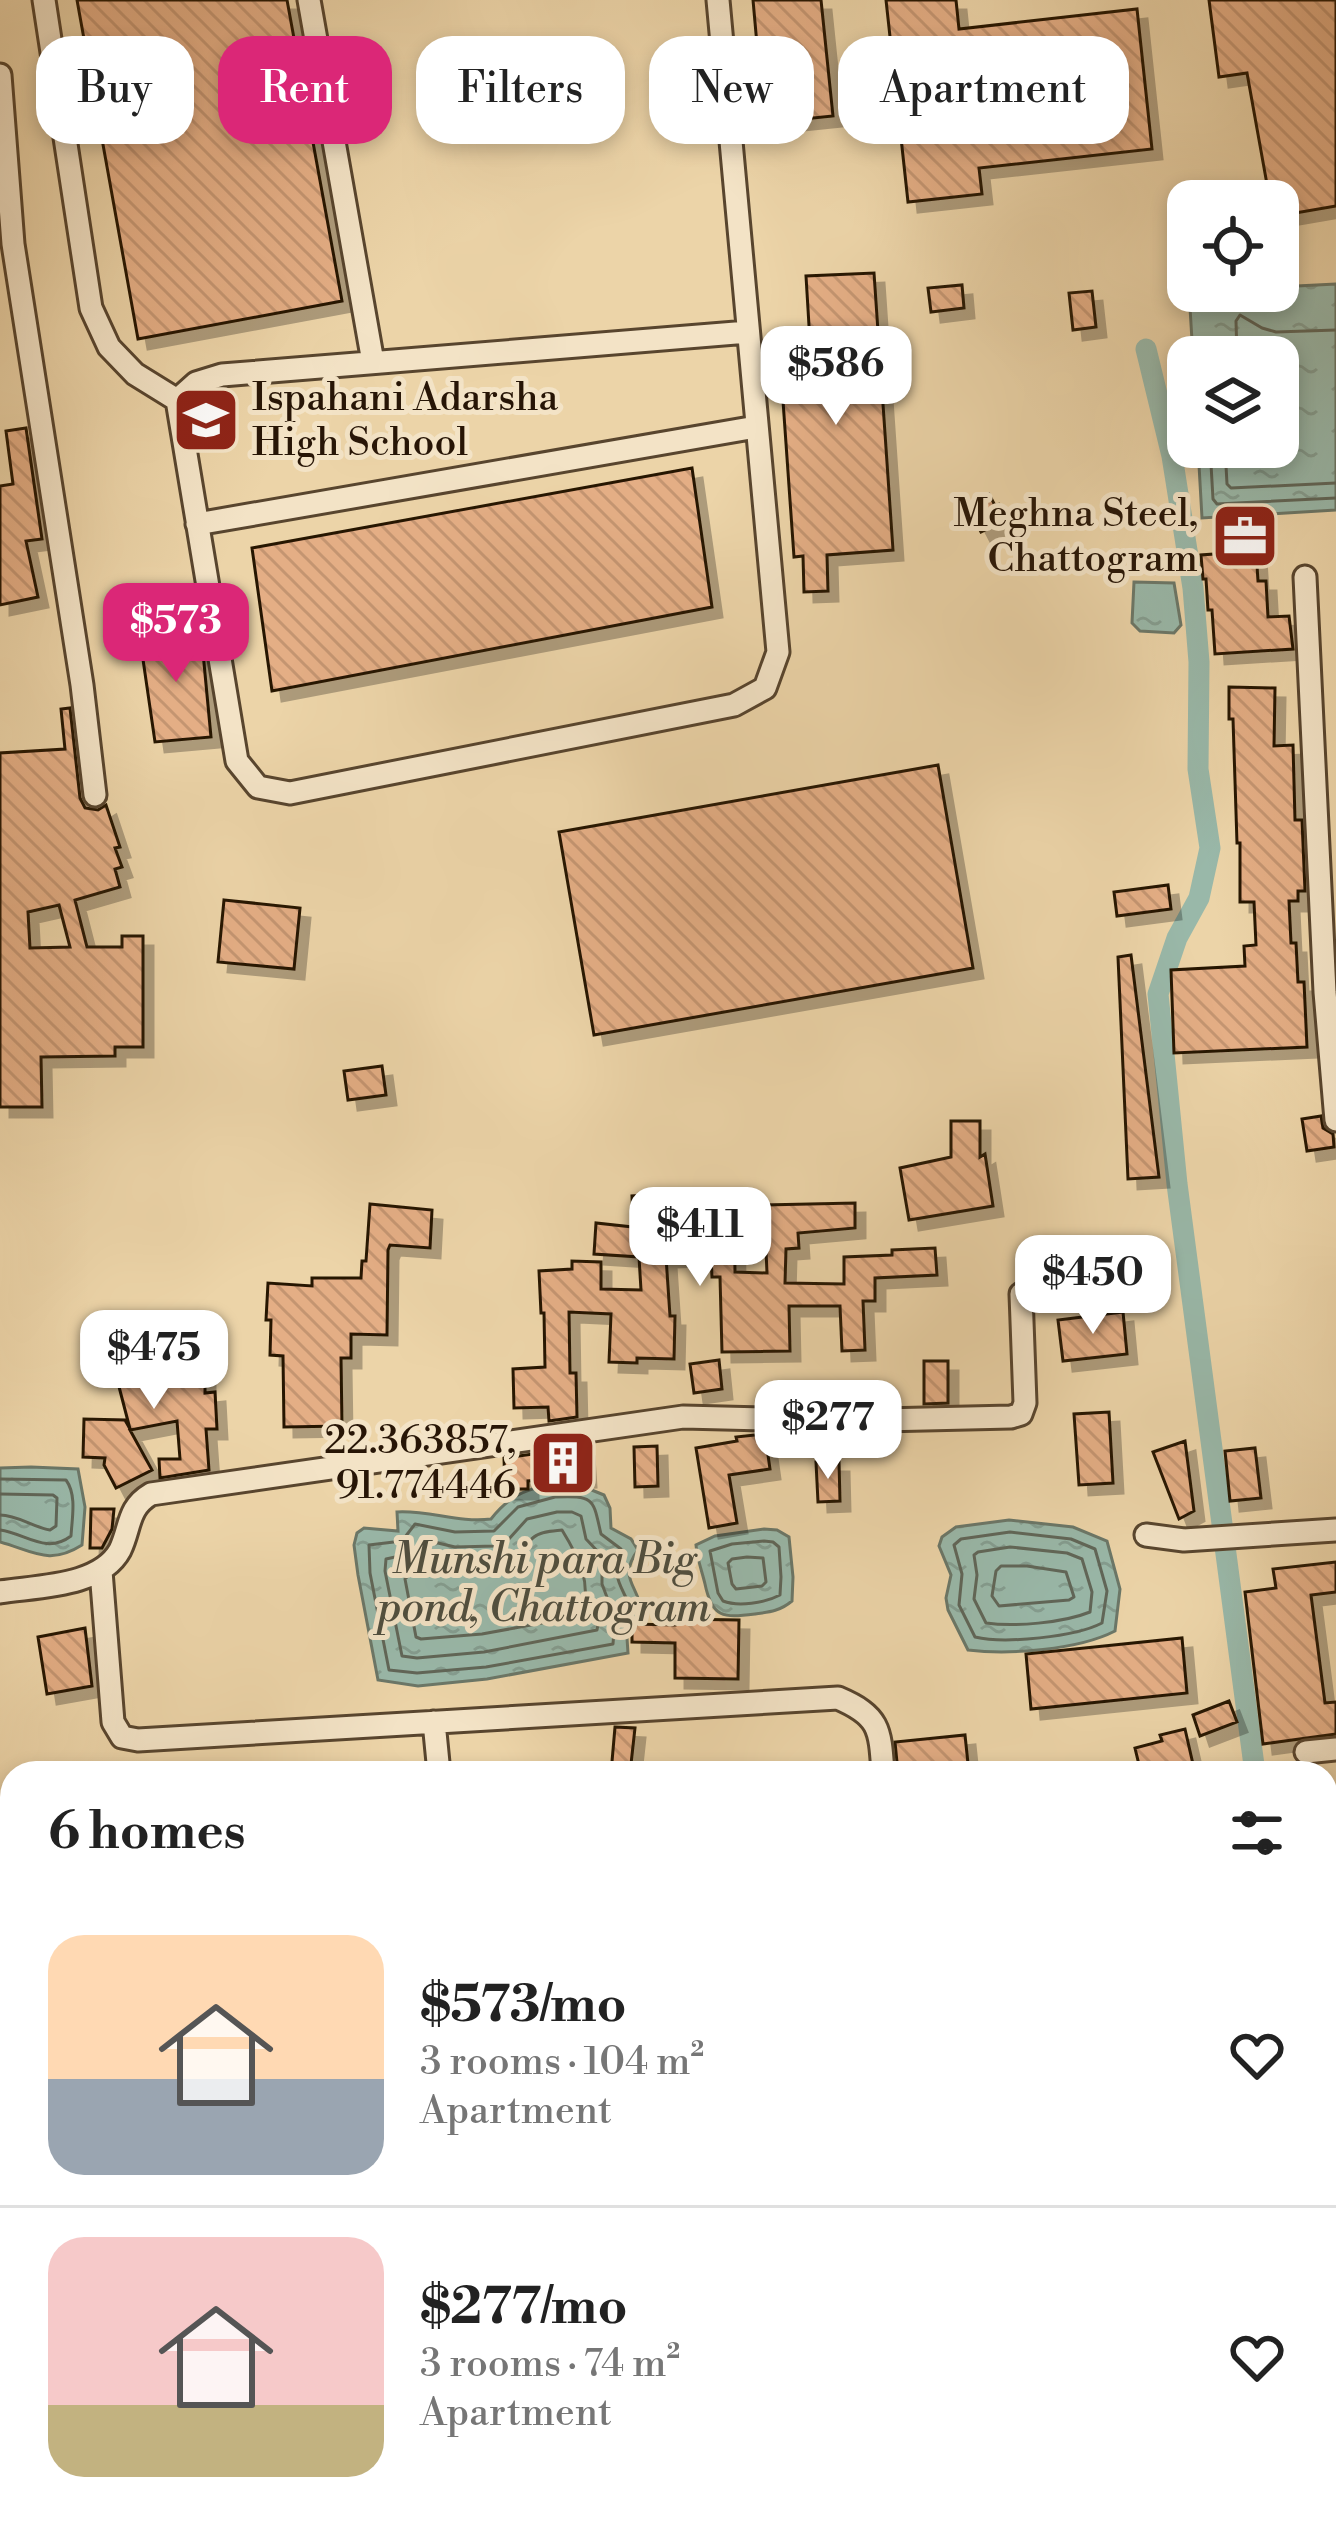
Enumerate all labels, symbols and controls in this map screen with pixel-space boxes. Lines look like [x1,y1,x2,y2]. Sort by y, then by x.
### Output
chip: Buy [36,36,194,144]
chip: Rent [218,36,392,144]
chip: Filters [416,36,625,144]
chip: New [649,36,814,144]
chip: Apartment [838,36,1129,144]
map controls [1167,180,1299,468]
button: locate [1167,180,1299,312]
pin: $586 [765,326,907,428]
button: layers [1167,336,1299,468]
text: $586 [788,340,884,389]
place label: Ispahani Adarsha High School [252,374,558,468]
school or university icon: Ispahani Adarsha High School [171,385,241,455]
place label: Meghna Steel, Chattogram [954,490,1198,584]
office icon: Meghna Steel, Chattogram [1210,501,1280,571]
pin: $573 [105,583,247,685]
text: $573 [130,597,222,646]
pin: $411 [629,1187,771,1289]
text: $411 [656,1201,744,1250]
pin: $450 [1022,1235,1164,1337]
text: $450 [1042,1249,1144,1298]
pin: $475 [83,1310,225,1412]
text: $475 [107,1324,201,1373]
pin: $277 [757,1380,899,1482]
text: $277 [782,1394,874,1443]
place label: 22.363857, 91.774446 [324,1417,516,1511]
building icon: 22.363857, 91.774446 [528,1428,598,1498]
water label: Munshi para Big pond, Chattogram [373,1534,711,1635]
icon: filters [1224,1800,1290,1866]
text: 6 homes [48,1801,246,1865]
text: $573/mo [420,1974,627,2038]
icon: home [144,1983,288,2127]
icon: heart [1224,2022,1290,2088]
text: 3 rooms · 104 m² [420,2038,704,2087]
text: Apartment [420,2087,612,2136]
text: $277/mo [420,2276,627,2340]
icon: home [144,2285,288,2429]
icon: heart [1224,2324,1290,2390]
text: 3 rooms · 74 m² [420,2340,680,2389]
text: Apartment [420,2389,612,2438]

